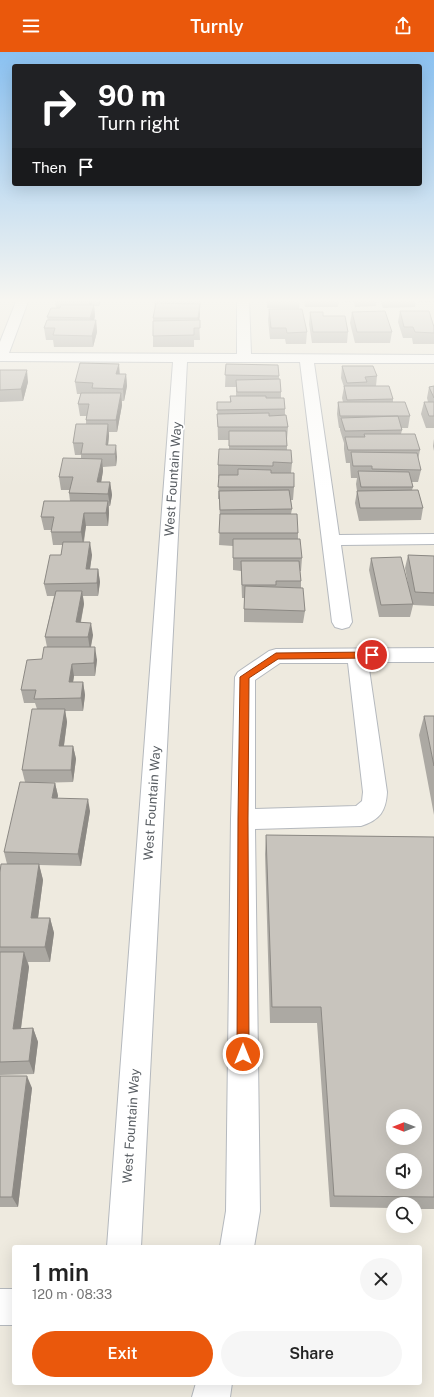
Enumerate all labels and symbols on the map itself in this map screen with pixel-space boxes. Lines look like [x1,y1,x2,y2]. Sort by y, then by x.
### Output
street label: West Fountain Way [162,421,184,537]
pin [355,638,389,672]
street label: West Fountain Way [141,745,163,861]
position arrow [222,1033,264,1075]
street label: West Fountain Way [120,1068,142,1184]
north arrow [386,1109,422,1145]

